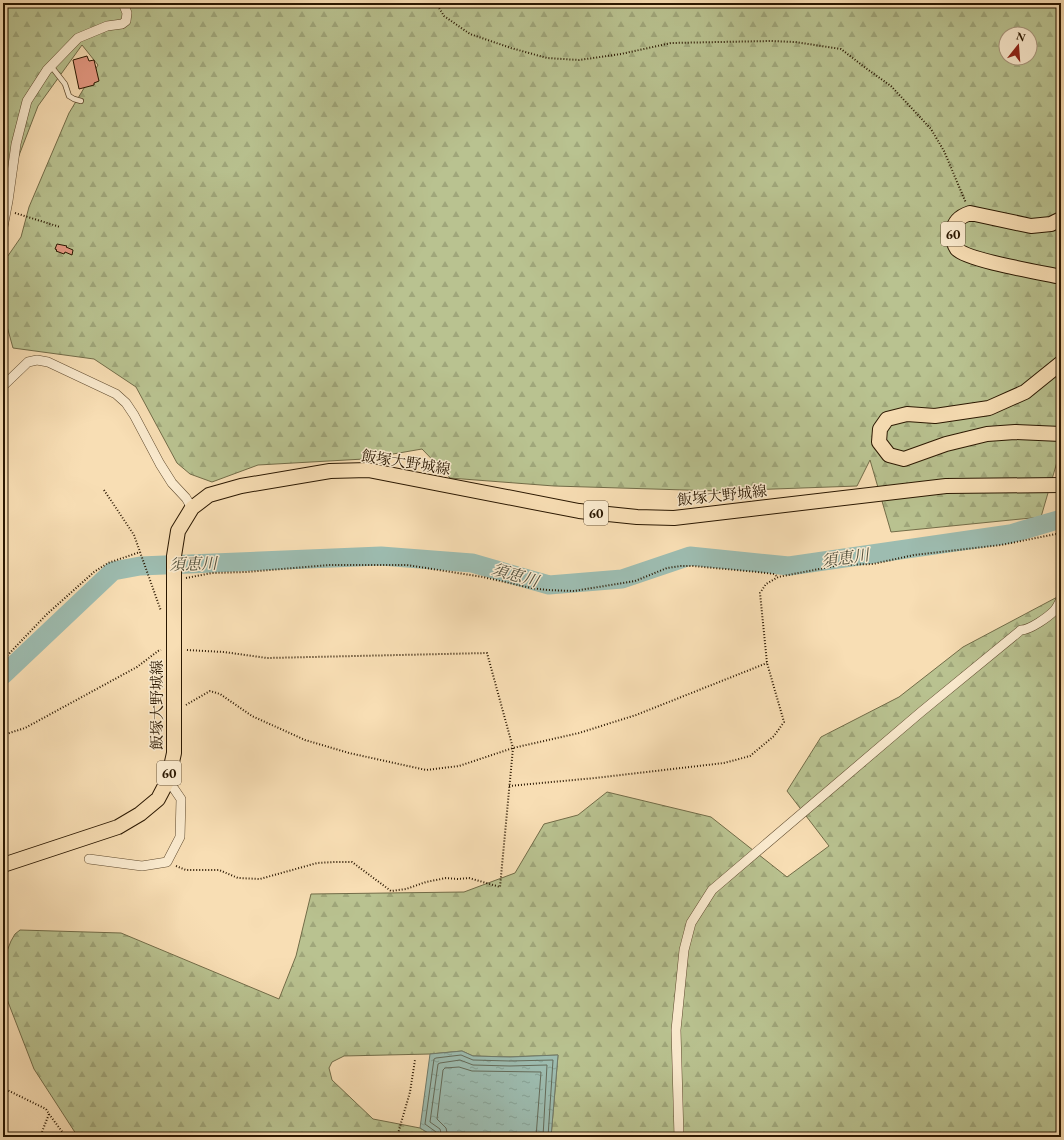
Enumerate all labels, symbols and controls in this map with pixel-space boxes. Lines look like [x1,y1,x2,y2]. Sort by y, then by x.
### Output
north arrow [998,26,1038,66]
text: N [1015,28,1027,44]
road number: 60 [941,222,965,246]
street label: 飯塚大野城線 [360,446,452,478]
street label: 飯塚大野城線 [676,481,768,509]
road number: 60 [584,501,608,525]
water label: 須恵川 [820,544,872,572]
water label: 須恵川 [169,553,219,575]
water label: 須恵川 [489,558,543,592]
street label: 飯塚大野城線 [147,660,166,750]
road number: 60 [157,761,181,785]

